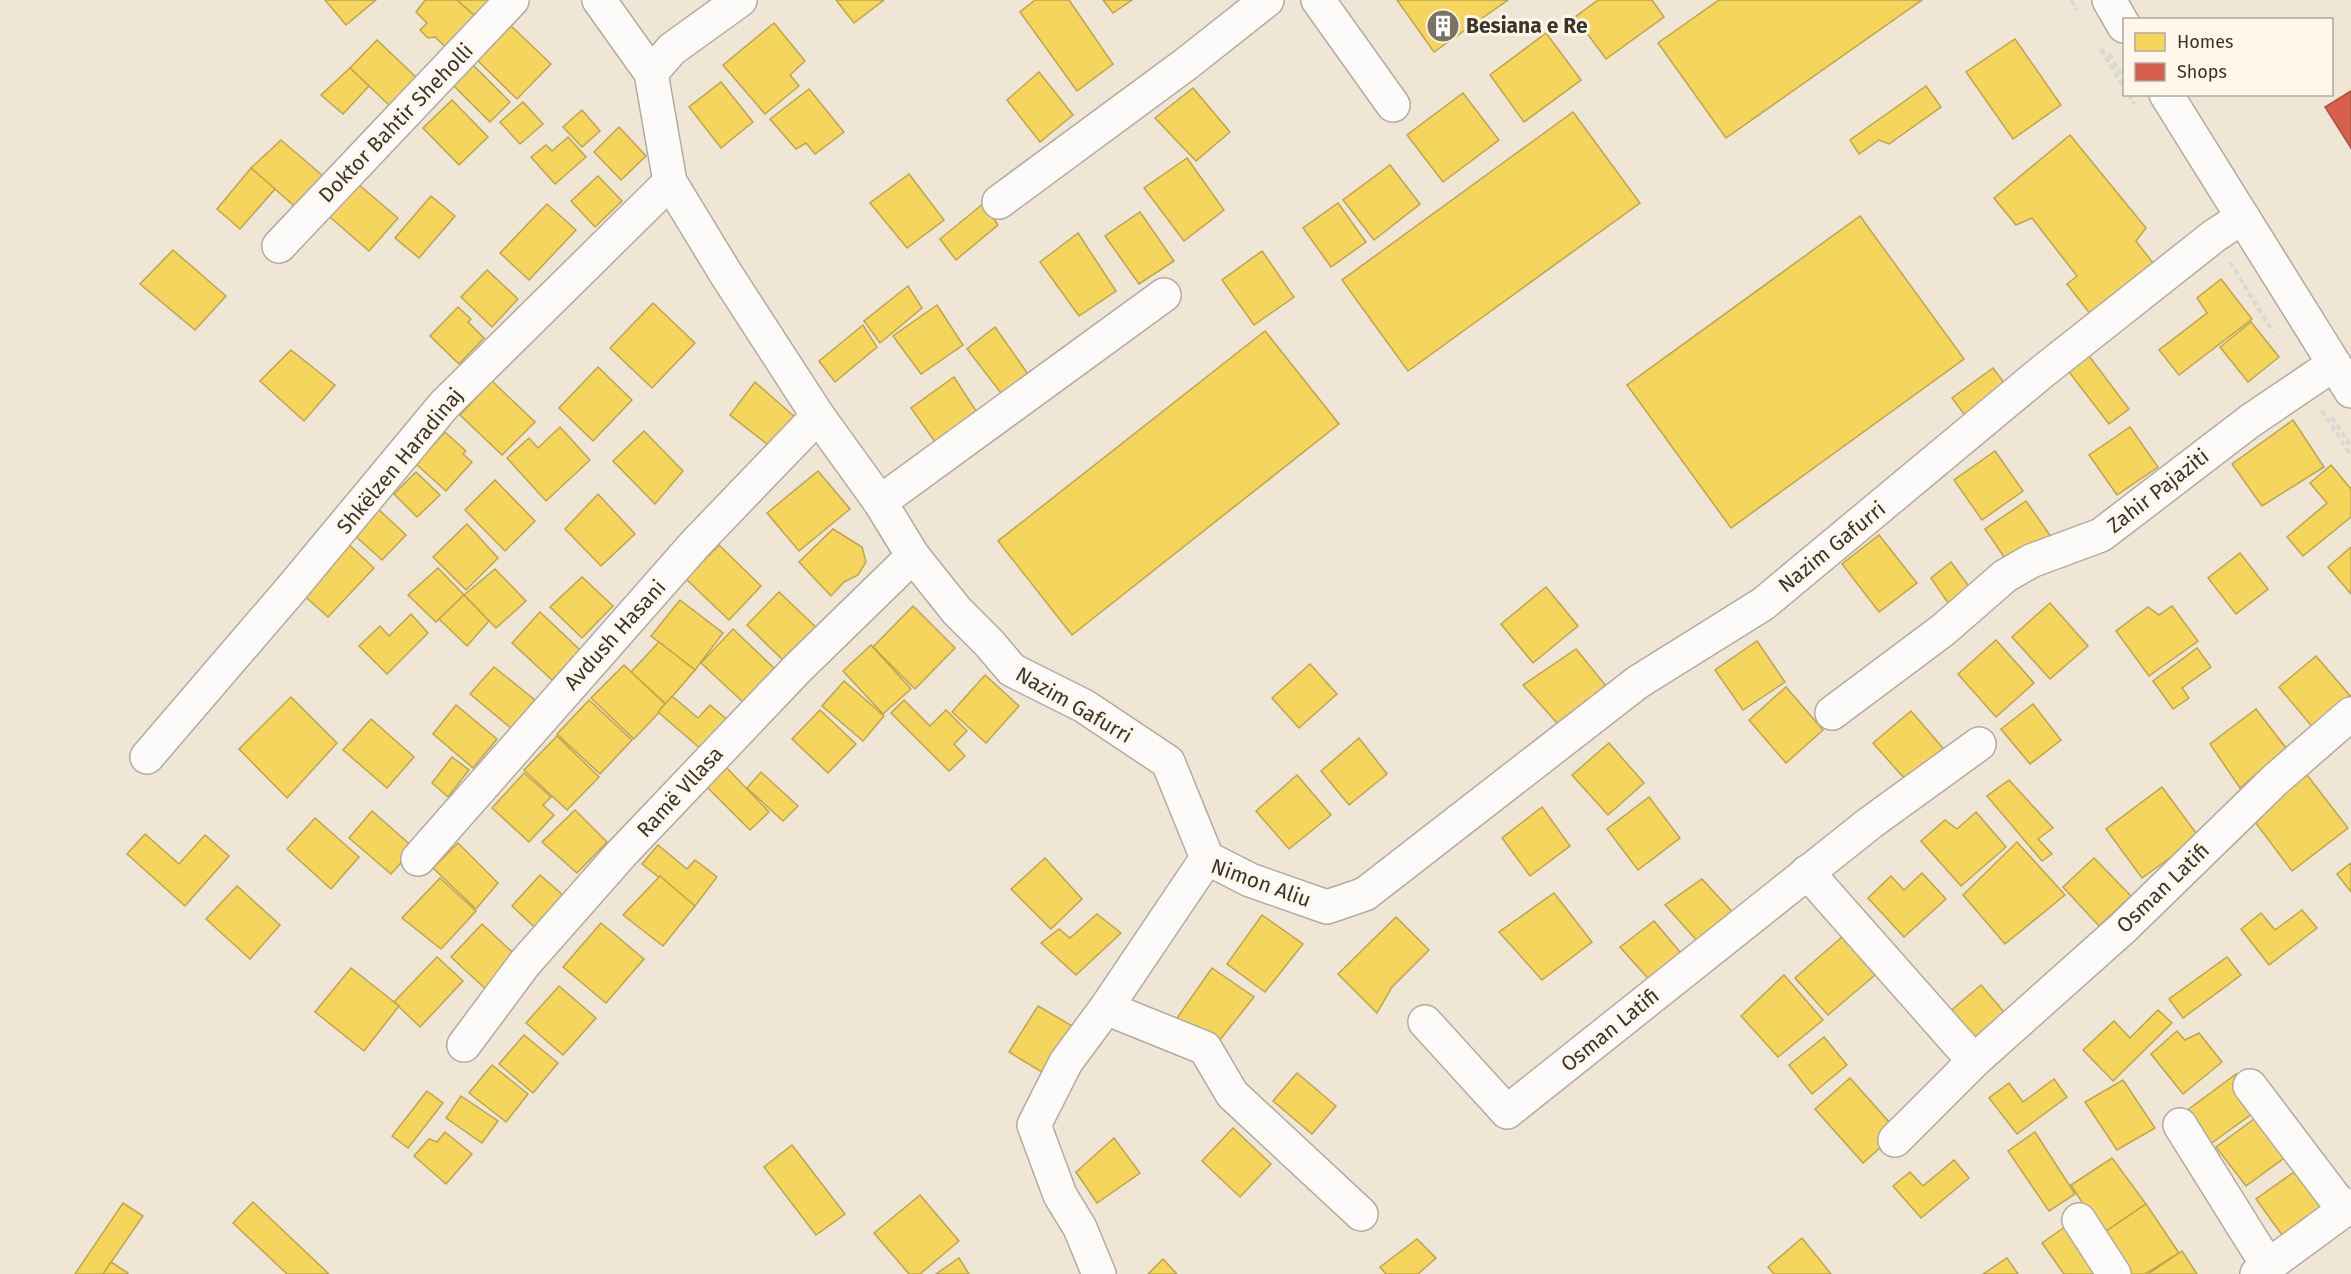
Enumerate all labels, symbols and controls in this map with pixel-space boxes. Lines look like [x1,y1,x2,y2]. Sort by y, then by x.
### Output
building icon: Besiana e Re [1425,8,1461,44]
place label: Besiana e Re [1466,13,1588,39]
legend [2123,18,2333,96]
text: Homes [2177,31,2233,53]
street label: Doktor Bahtir Sheholli [313,38,479,208]
text: Shops [2177,61,2227,83]
street label: Shkëlzen Haradinaj [331,383,469,539]
street label: Zahir Pajaziti [2102,443,2214,539]
street label: Nazim Gafurri [1773,496,1891,598]
street label: Avdush Hasani [559,574,671,696]
street label: Nazim Gafurri [1011,661,1137,749]
street label: Ramë Vllasa [631,741,729,843]
street label: Osman Latifi [2111,837,2215,939]
street label: Nimon Aliu [1207,853,1315,913]
street label: Osman Latifi [1556,982,1664,1078]

